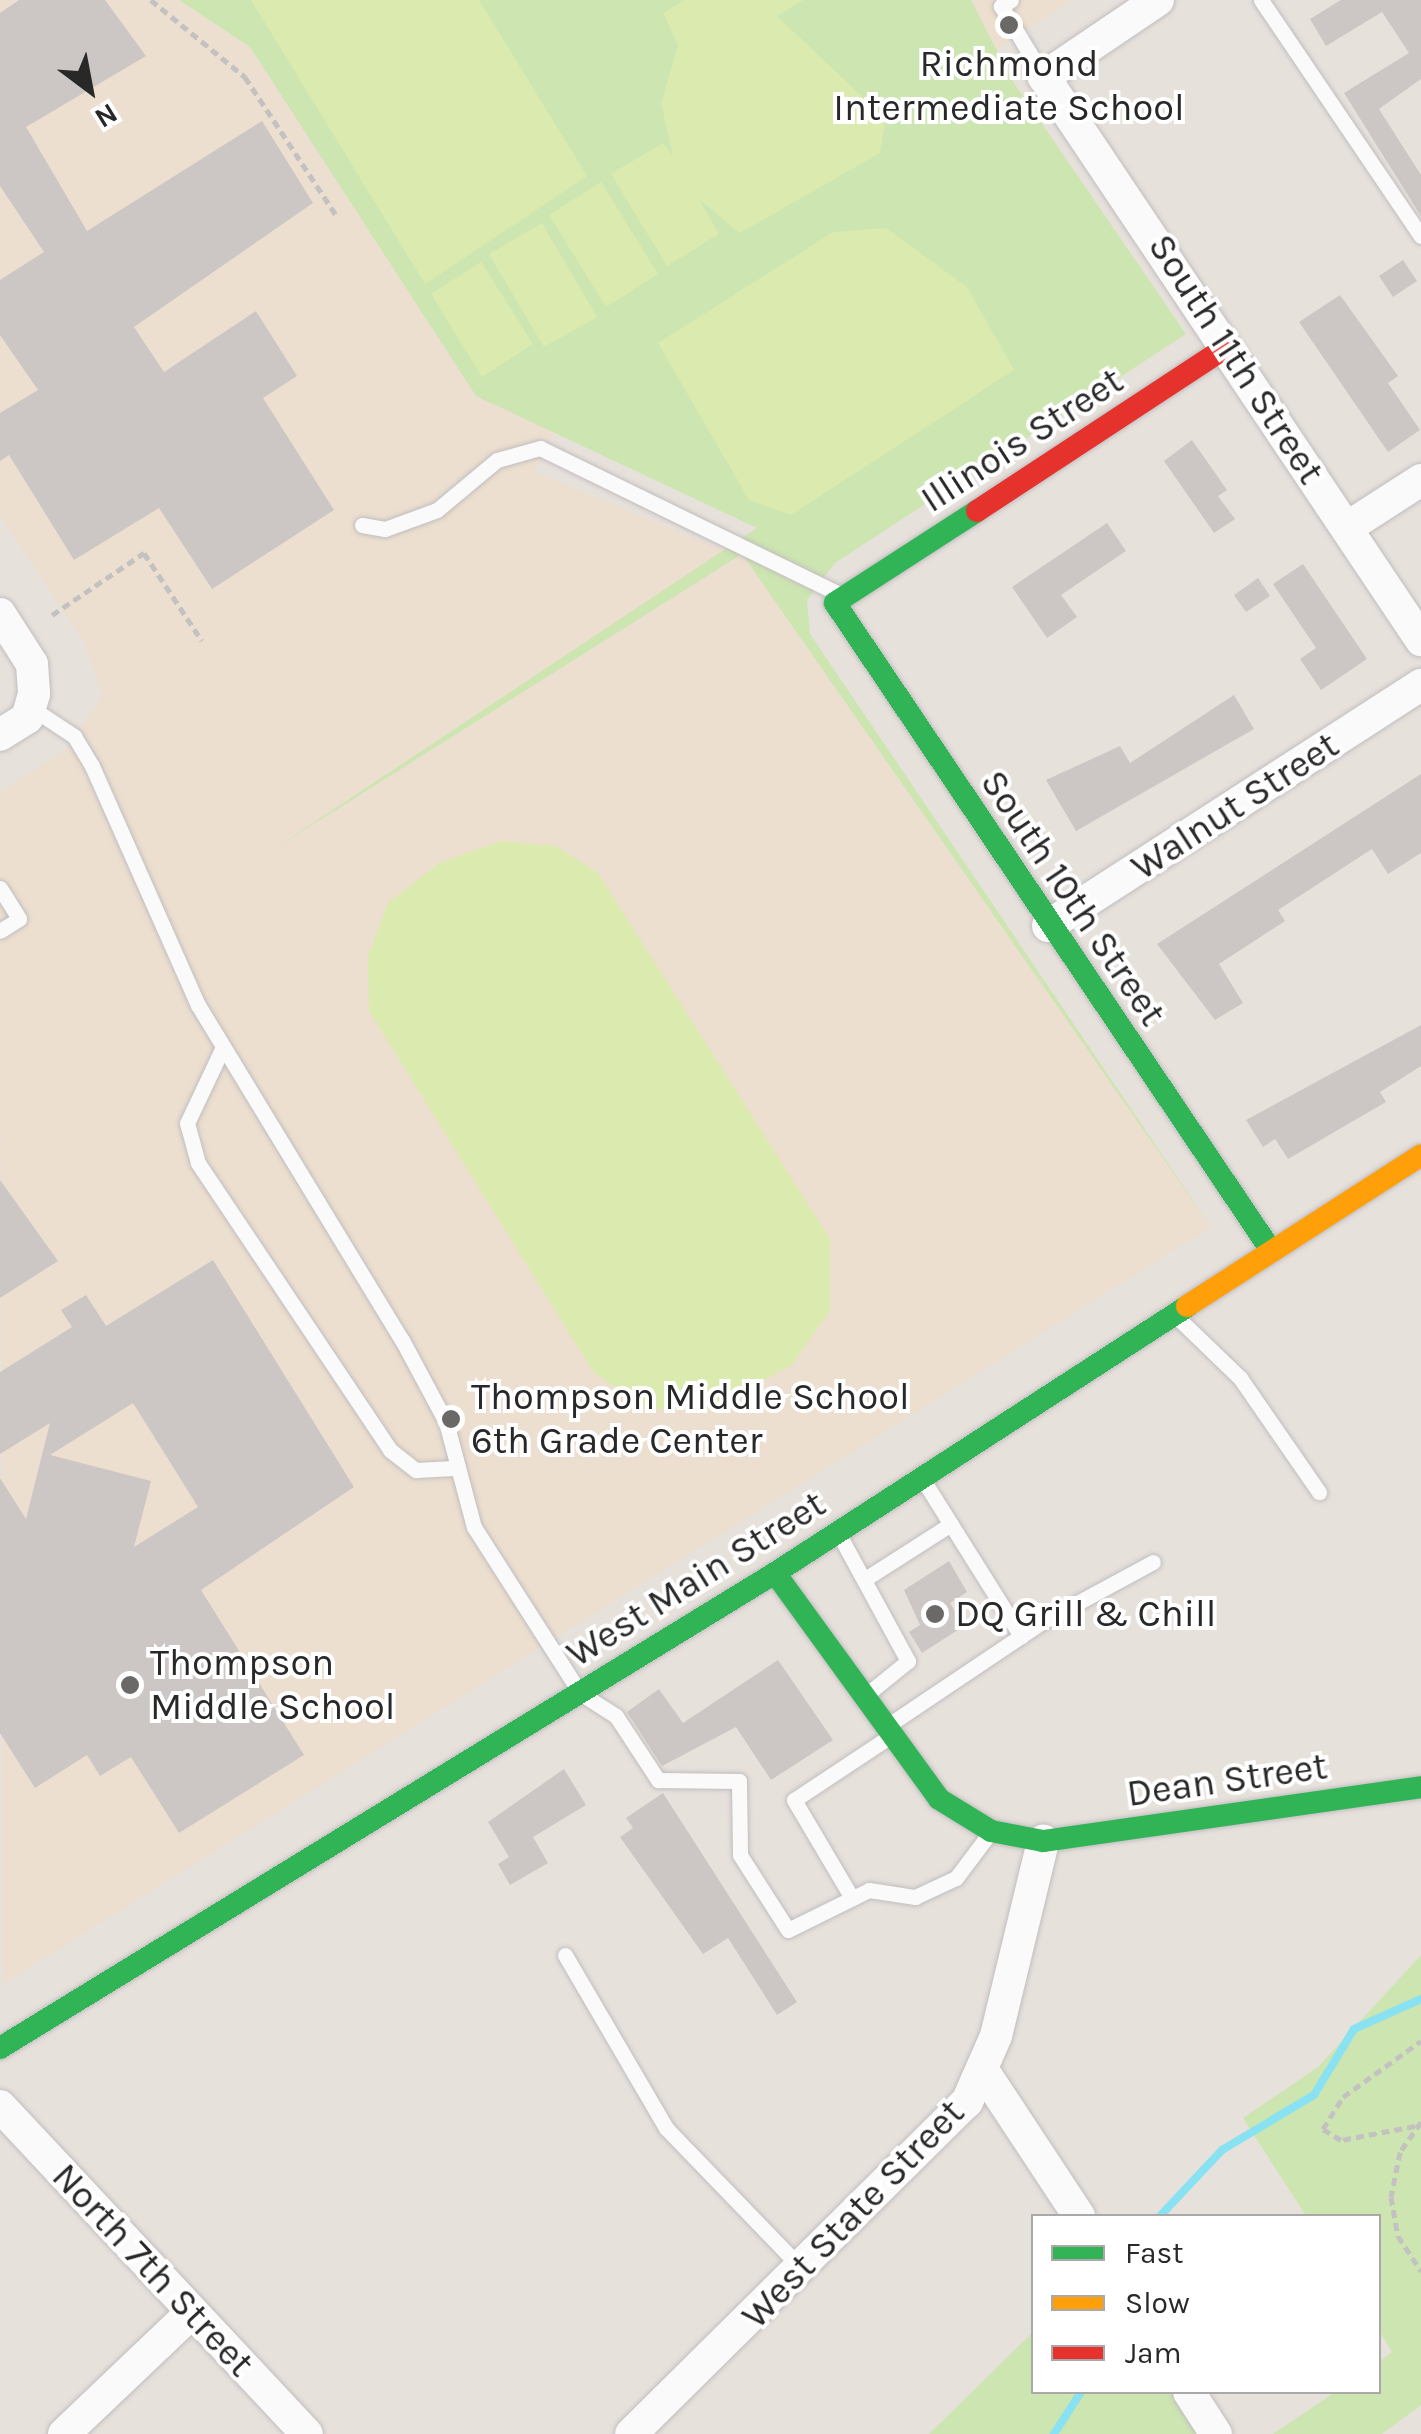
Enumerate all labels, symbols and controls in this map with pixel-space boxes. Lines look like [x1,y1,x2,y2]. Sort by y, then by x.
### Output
marker: Richmond Intermediate School [998,14,1020,36]
north arrow [40,40,140,140]
place label: Richmond Intermediate School [833,41,1185,130]
text: N [89,97,123,135]
street label: South 11th Street [1138,226,1334,492]
street label: Illinois Street [912,358,1132,522]
street label: Walnut Street [1123,722,1347,890]
street label: South 10th Street [971,761,1175,1035]
place label: Thompson Middle School 6th Grade Center [471,1374,910,1464]
marker: Thompson Middle School 6th Grade Center [440,1408,462,1430]
street label: West Main Street [558,1481,834,1677]
place label: DQ Grill & Chill [955,1591,1216,1637]
marker: DQ Grill & Chill [924,1603,946,1625]
place label: Thompson Middle School [150,1640,395,1730]
marker: Thompson Middle School [119,1674,141,1696]
street label: Dean Street [1124,1743,1330,1817]
street label: West State Street [732,2090,974,2338]
street label: North 7th Street [43,2154,263,2386]
legend [1031,2214,1381,2394]
text: Fast [1125,2235,1184,2271]
text: Slow [1125,2285,1190,2321]
text: Jam [1125,2335,1182,2371]

